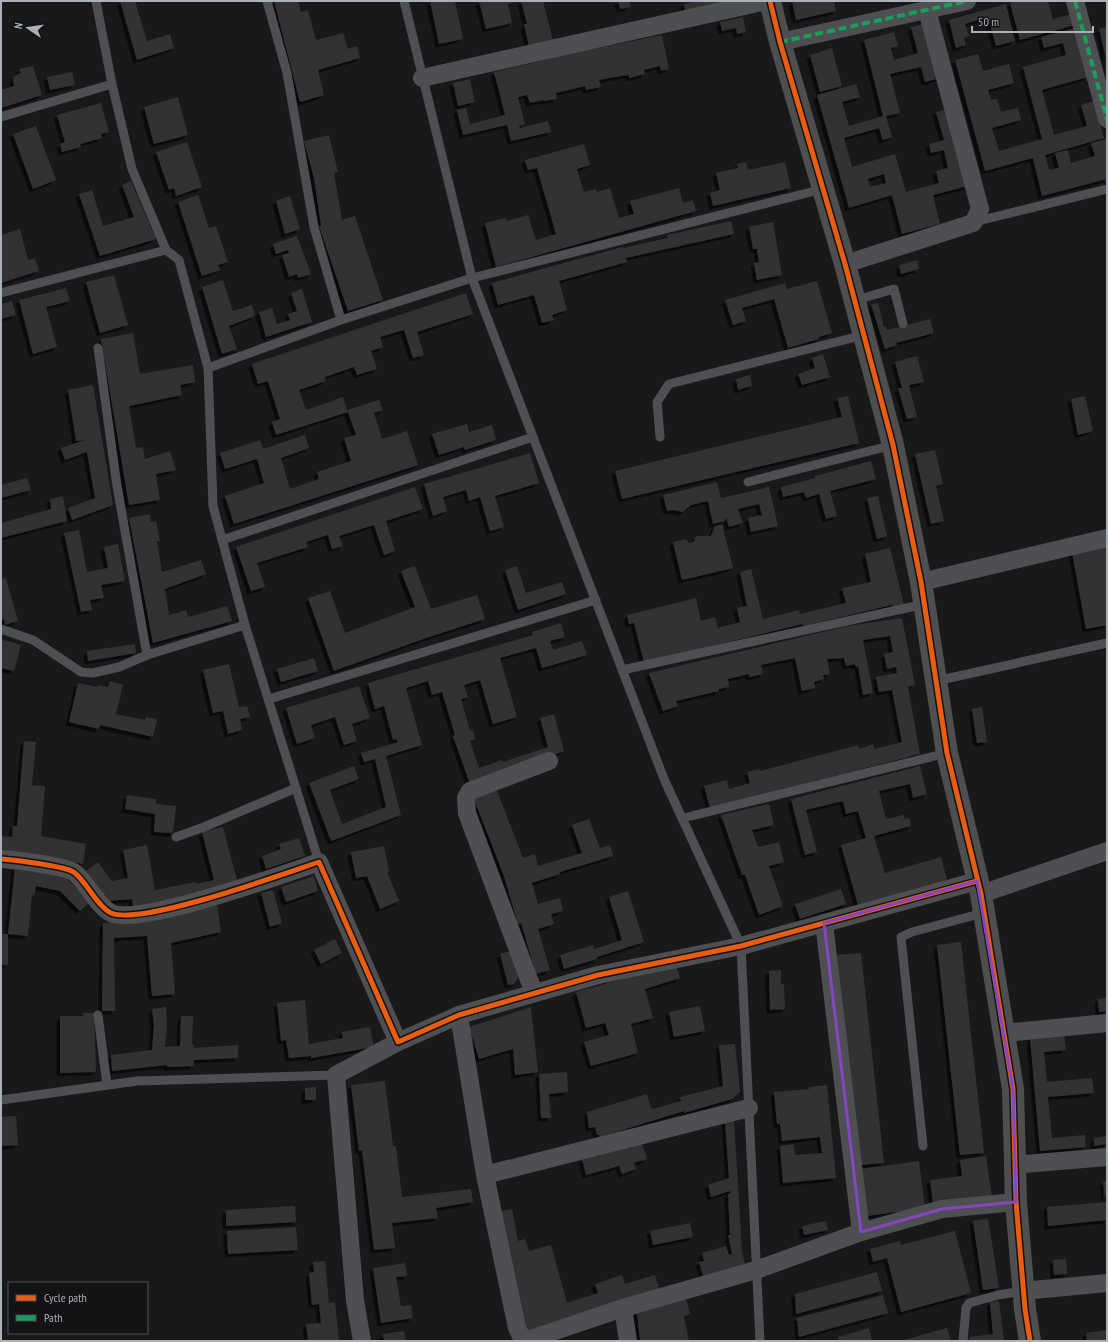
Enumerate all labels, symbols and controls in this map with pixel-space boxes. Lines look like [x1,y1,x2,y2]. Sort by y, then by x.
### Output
north arrow [8,8,48,48]
scale bar [972,8,1093,34]
text: 50 m [978,14,999,29]
text: N [11,21,26,30]
legend [8,1282,148,1334]
text: Cycle path [44,1290,87,1305]
text: Path [44,1310,62,1325]

